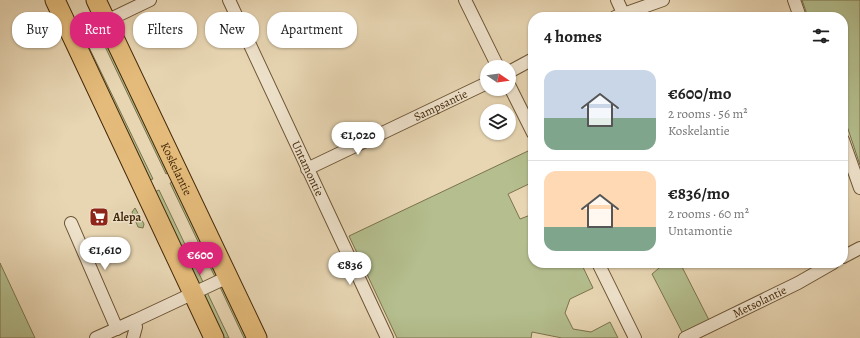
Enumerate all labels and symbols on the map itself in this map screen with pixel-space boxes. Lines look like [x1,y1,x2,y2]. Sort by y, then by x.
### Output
north arrow [480,60,516,96]
street label: Sampsantie [411,86,470,125]
pin: €1,020 [325,122,391,156]
street label: Untamontie [288,138,328,199]
street label: Koskelantie [157,140,196,198]
supermarket icon: Alepa [88,206,110,228]
place label: Alepa [112,209,142,225]
pin: €1,610 [72,237,138,271]
pin: €600 [176,242,224,276]
pin: €836 [326,252,374,286]
street label: Metsolantie [730,282,789,322]

